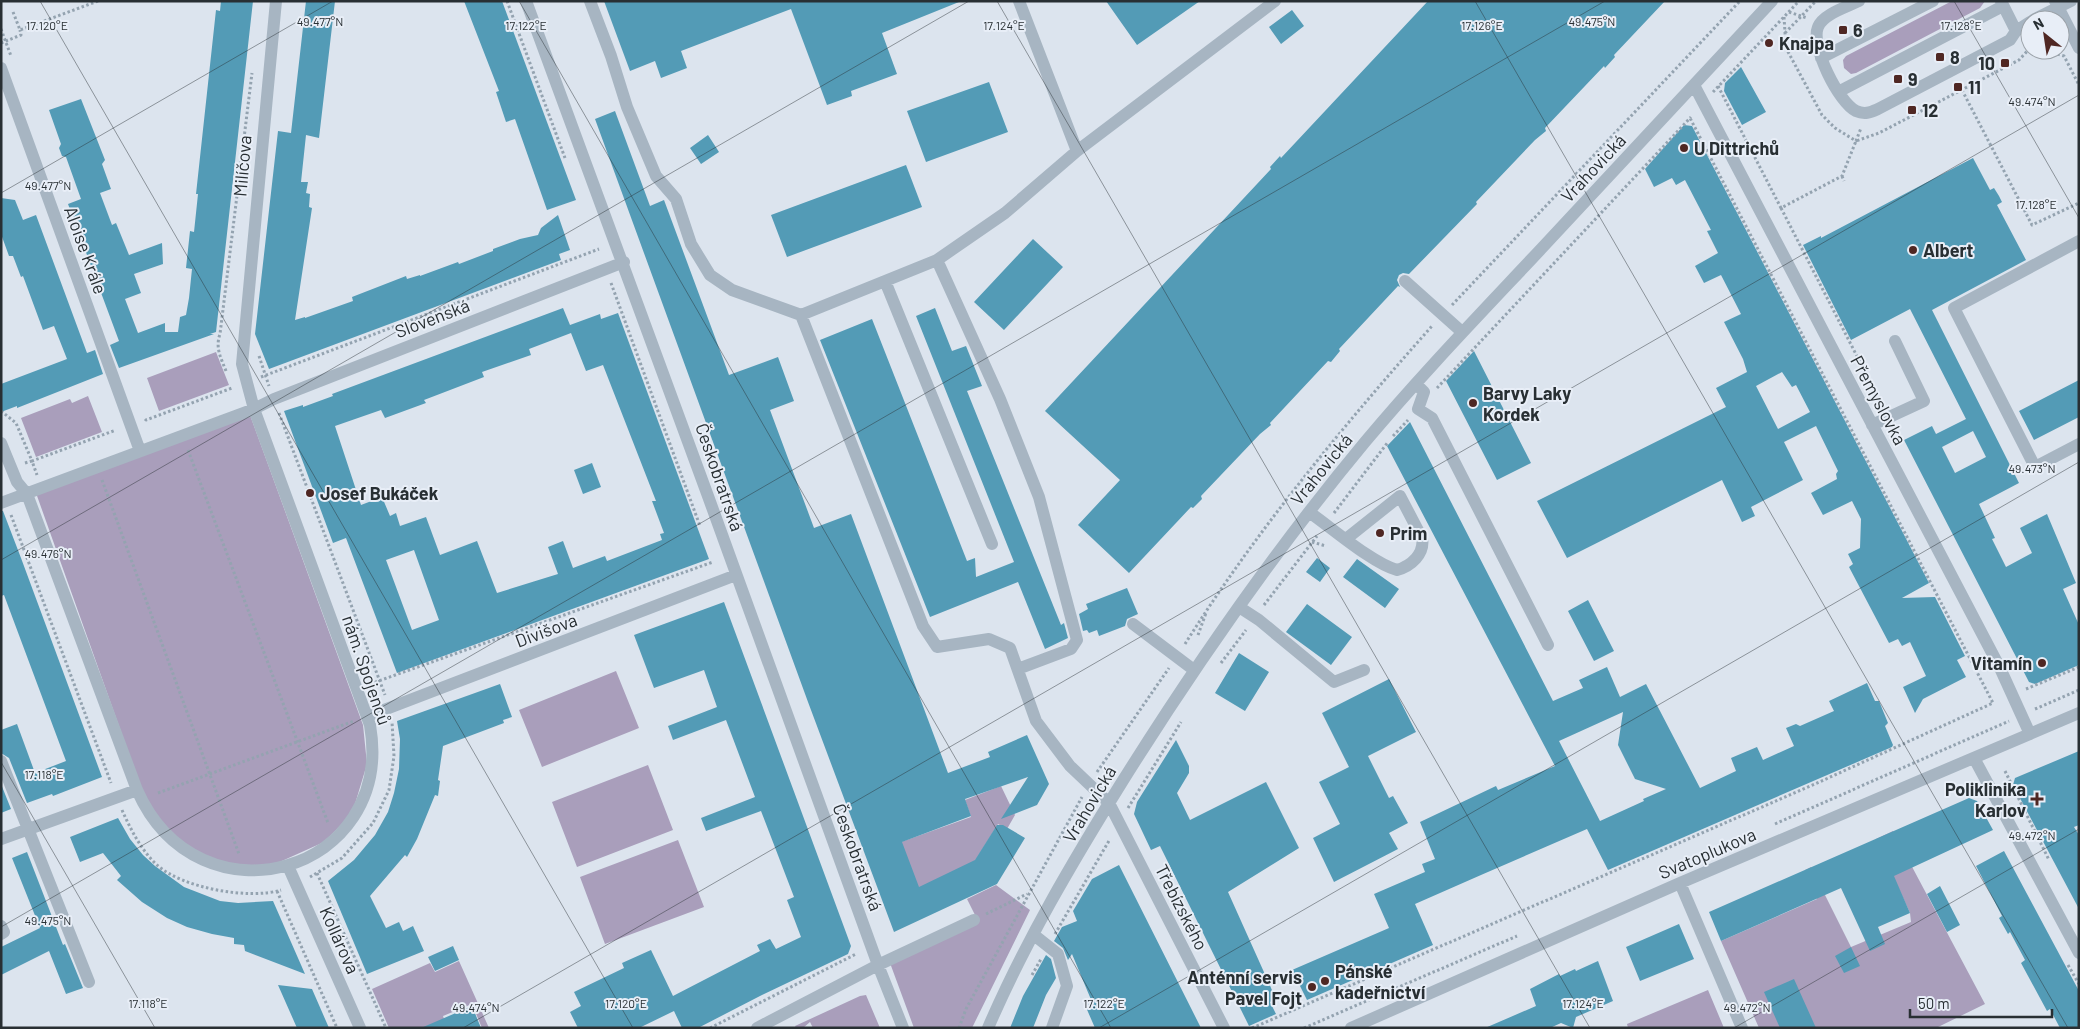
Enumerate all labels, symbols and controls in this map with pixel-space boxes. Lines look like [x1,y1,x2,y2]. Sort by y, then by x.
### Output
north arrow [2020,10,2070,60]
text: 49.477°N [297,14,343,28]
text: 49.475°N [1569,14,1615,28]
text: N [2030,14,2047,33]
text: 17.120°E [26,18,68,32]
text: 17.122°E [505,18,547,32]
text: 17.124°E [983,18,1025,32]
text: 17.126°E [1461,18,1503,32]
text: 17.128°E [1940,18,1982,32]
place label: 6 [1853,19,1863,41]
marker: 6 [1837,24,1849,36]
place label: Knajpa [1779,32,1834,54]
marker: Knajpa [1763,37,1775,49]
place label: 8 [1950,46,1960,68]
marker: 8 [1934,51,1946,63]
place label: 10 [1978,52,1995,74]
marker: 10 [1999,57,2011,69]
place label: 9 [1908,68,1918,90]
marker: 9 [1892,73,1904,85]
place label: 11 [1968,76,1981,98]
marker: 11 [1952,81,1964,93]
text: 49.474°N [2008,94,2056,108]
place label: 12 [1922,99,1938,121]
marker: 12 [1906,104,1918,116]
street label: Vrahovická [1556,129,1630,207]
street label: Milíčova [228,134,256,198]
place label: U Dittrichů [1694,137,1779,159]
marker: U Dittrichů [1678,142,1690,154]
text: 49.477°N [25,178,71,192]
text: 17.128°E [2015,197,2057,211]
street label: Aloise Krále [60,203,112,297]
place label: Albert [1923,239,1973,261]
marker: Albert [1907,244,1919,256]
street label: Slovenská [391,294,473,342]
street label: Přemyslovka [1846,352,1912,448]
place label: Barvy Laky Kordek [1483,382,1571,425]
marker: Barvy Laky Kordek [1467,397,1479,409]
street label: Českobratrská [691,420,749,534]
street label: Vrahovická [1285,429,1357,509]
text: 49.473°N [2009,461,2056,475]
place label: Josef Bukáček [320,482,439,504]
marker: Josef Bukáček [304,487,316,499]
place label: Prim [1390,522,1427,544]
marker: Prim [1374,527,1386,539]
text: 49.476°N [25,546,72,560]
street label: Divišova [512,608,580,652]
street label: nám. Spojenců [338,612,396,728]
place label: Vitamín [1971,652,2032,674]
marker: Vitamín [2036,657,2048,669]
street label: Vrahovická [1057,762,1121,846]
text: 17.118°E [24,767,64,781]
place label: Poliklinika Karlov [1945,778,2026,821]
marker: Poliklinika Karlov [2030,792,2044,806]
street label: Českobratrská [828,800,888,914]
street label: Svatoplukova [1655,823,1759,883]
text: 49.472°N [2008,828,2056,842]
street label: Třebízského [1151,860,1213,954]
street label: Kollárova [315,903,365,977]
text: 49.475°N [25,913,71,927]
place label: Pánské kadeřnictví [1335,960,1426,1003]
place label: Anténní servis Pavel Fojt [1187,966,1302,1009]
marker: Pánské kadeřnictví [1319,975,1331,987]
marker: Anténní servis Pavel Fojt [1306,981,1318,993]
scale bar [1910,986,2052,1018]
text: 50 m [1918,994,1950,1012]
text: 17.118°E [128,996,168,1010]
text: 17.120°E [605,996,647,1010]
text: 17.122°E [1083,996,1125,1010]
text: 17.124°E [1562,996,1604,1010]
text: 49.474°N [452,1000,500,1014]
text: 49.472°N [1723,1000,1771,1014]

